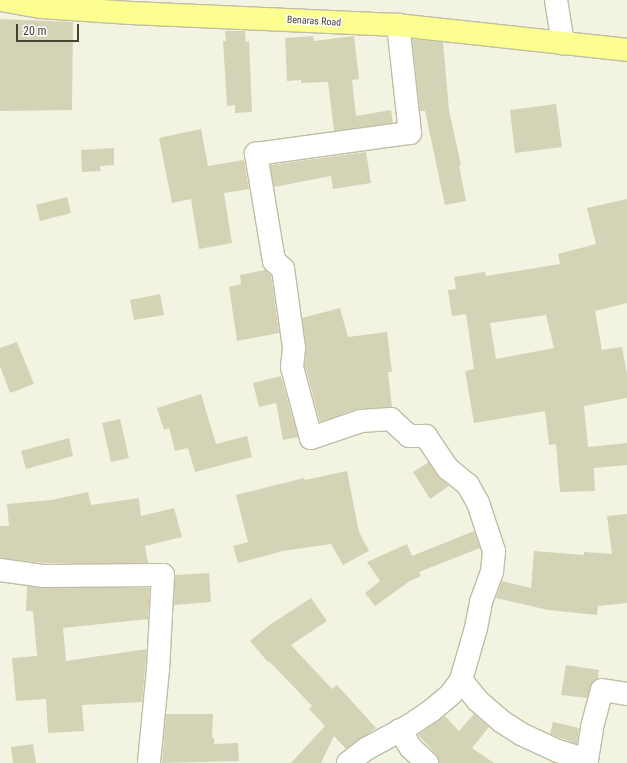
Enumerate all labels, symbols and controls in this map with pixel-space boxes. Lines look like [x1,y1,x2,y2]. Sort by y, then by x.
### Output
street label: Benaras Road [287,14,341,28]
scale bar [18,16,81,42]
text: 20 m [23,24,47,38]

